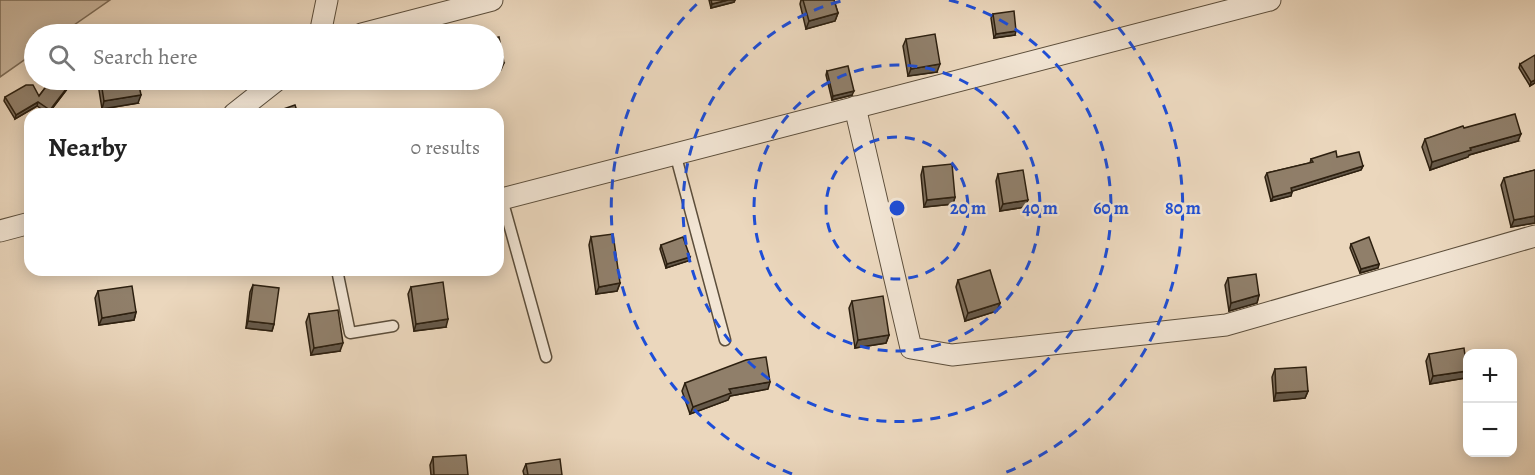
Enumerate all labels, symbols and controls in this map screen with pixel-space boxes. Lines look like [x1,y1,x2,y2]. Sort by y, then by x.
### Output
search box [24,24,504,90]
icon: search [45,41,78,74]
text: Search here [93,42,198,72]
text: Nearby [48,130,127,165]
text: 0 results [411,134,480,161]
text: 20 m [950,196,986,220]
text: 40 m [1022,196,1058,220]
text: 60 m [1093,196,1129,220]
text: 80 m [1165,196,1201,220]
centre of rings [887,198,907,218]
map controls [1463,349,1517,457]
button: + [1463,349,1517,403]
button: − [1463,403,1517,457]

